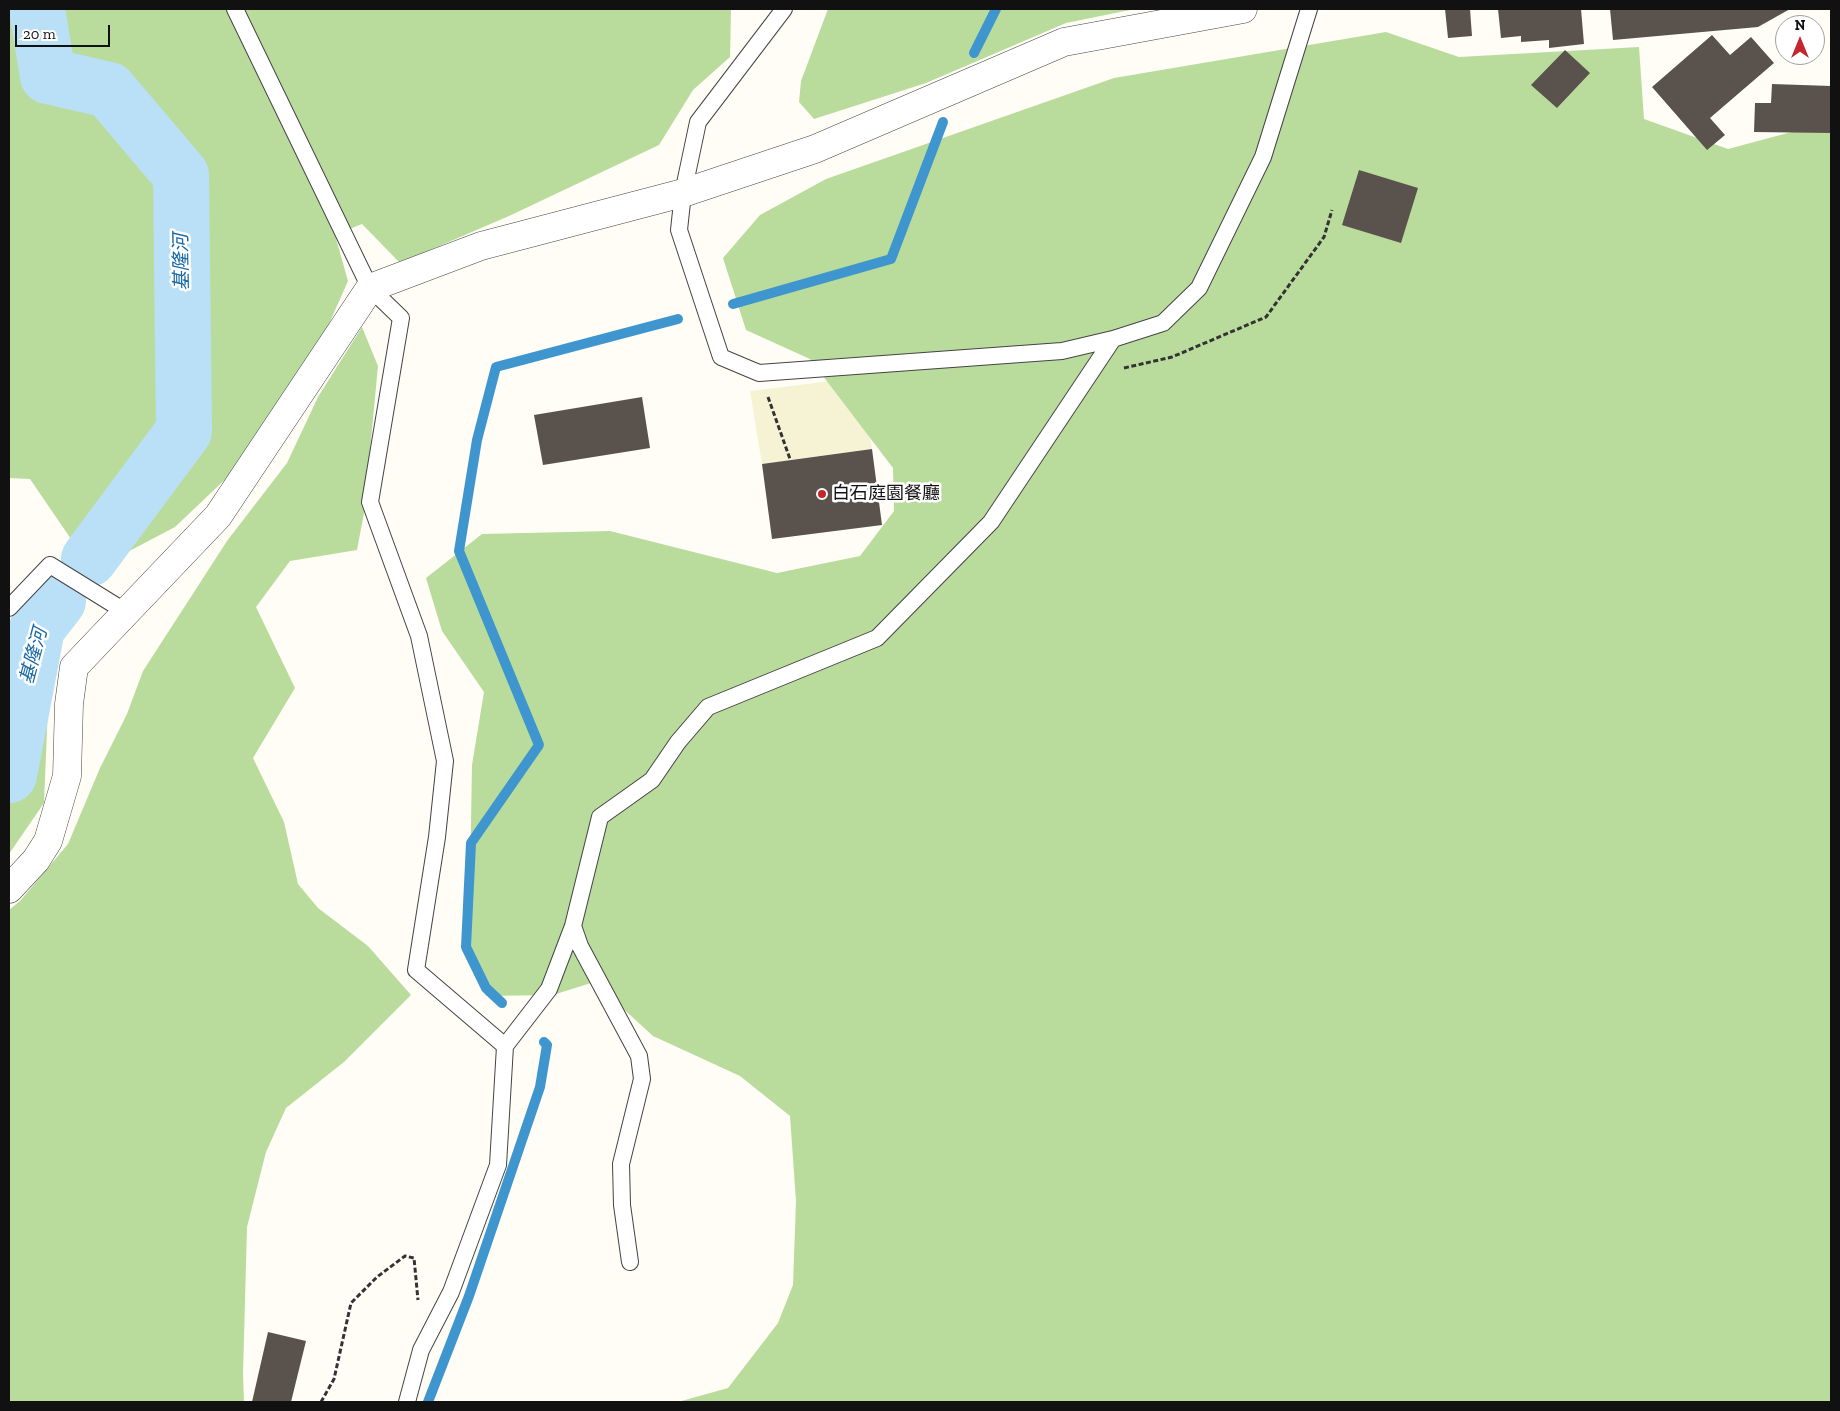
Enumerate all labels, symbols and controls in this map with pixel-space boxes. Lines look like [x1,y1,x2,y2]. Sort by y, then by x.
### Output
scale bar [18,15,112,47]
north arrow [1775,15,1825,65]
text: N [1795,17,1805,34]
text: 20 m [23,25,56,43]
water label: 基隆河 [170,233,194,291]
place label: 白石庭園餐廳 [832,483,940,505]
marker: 白石庭園餐廳 [816,488,828,500]
water label: 基隆河 [16,626,52,686]

